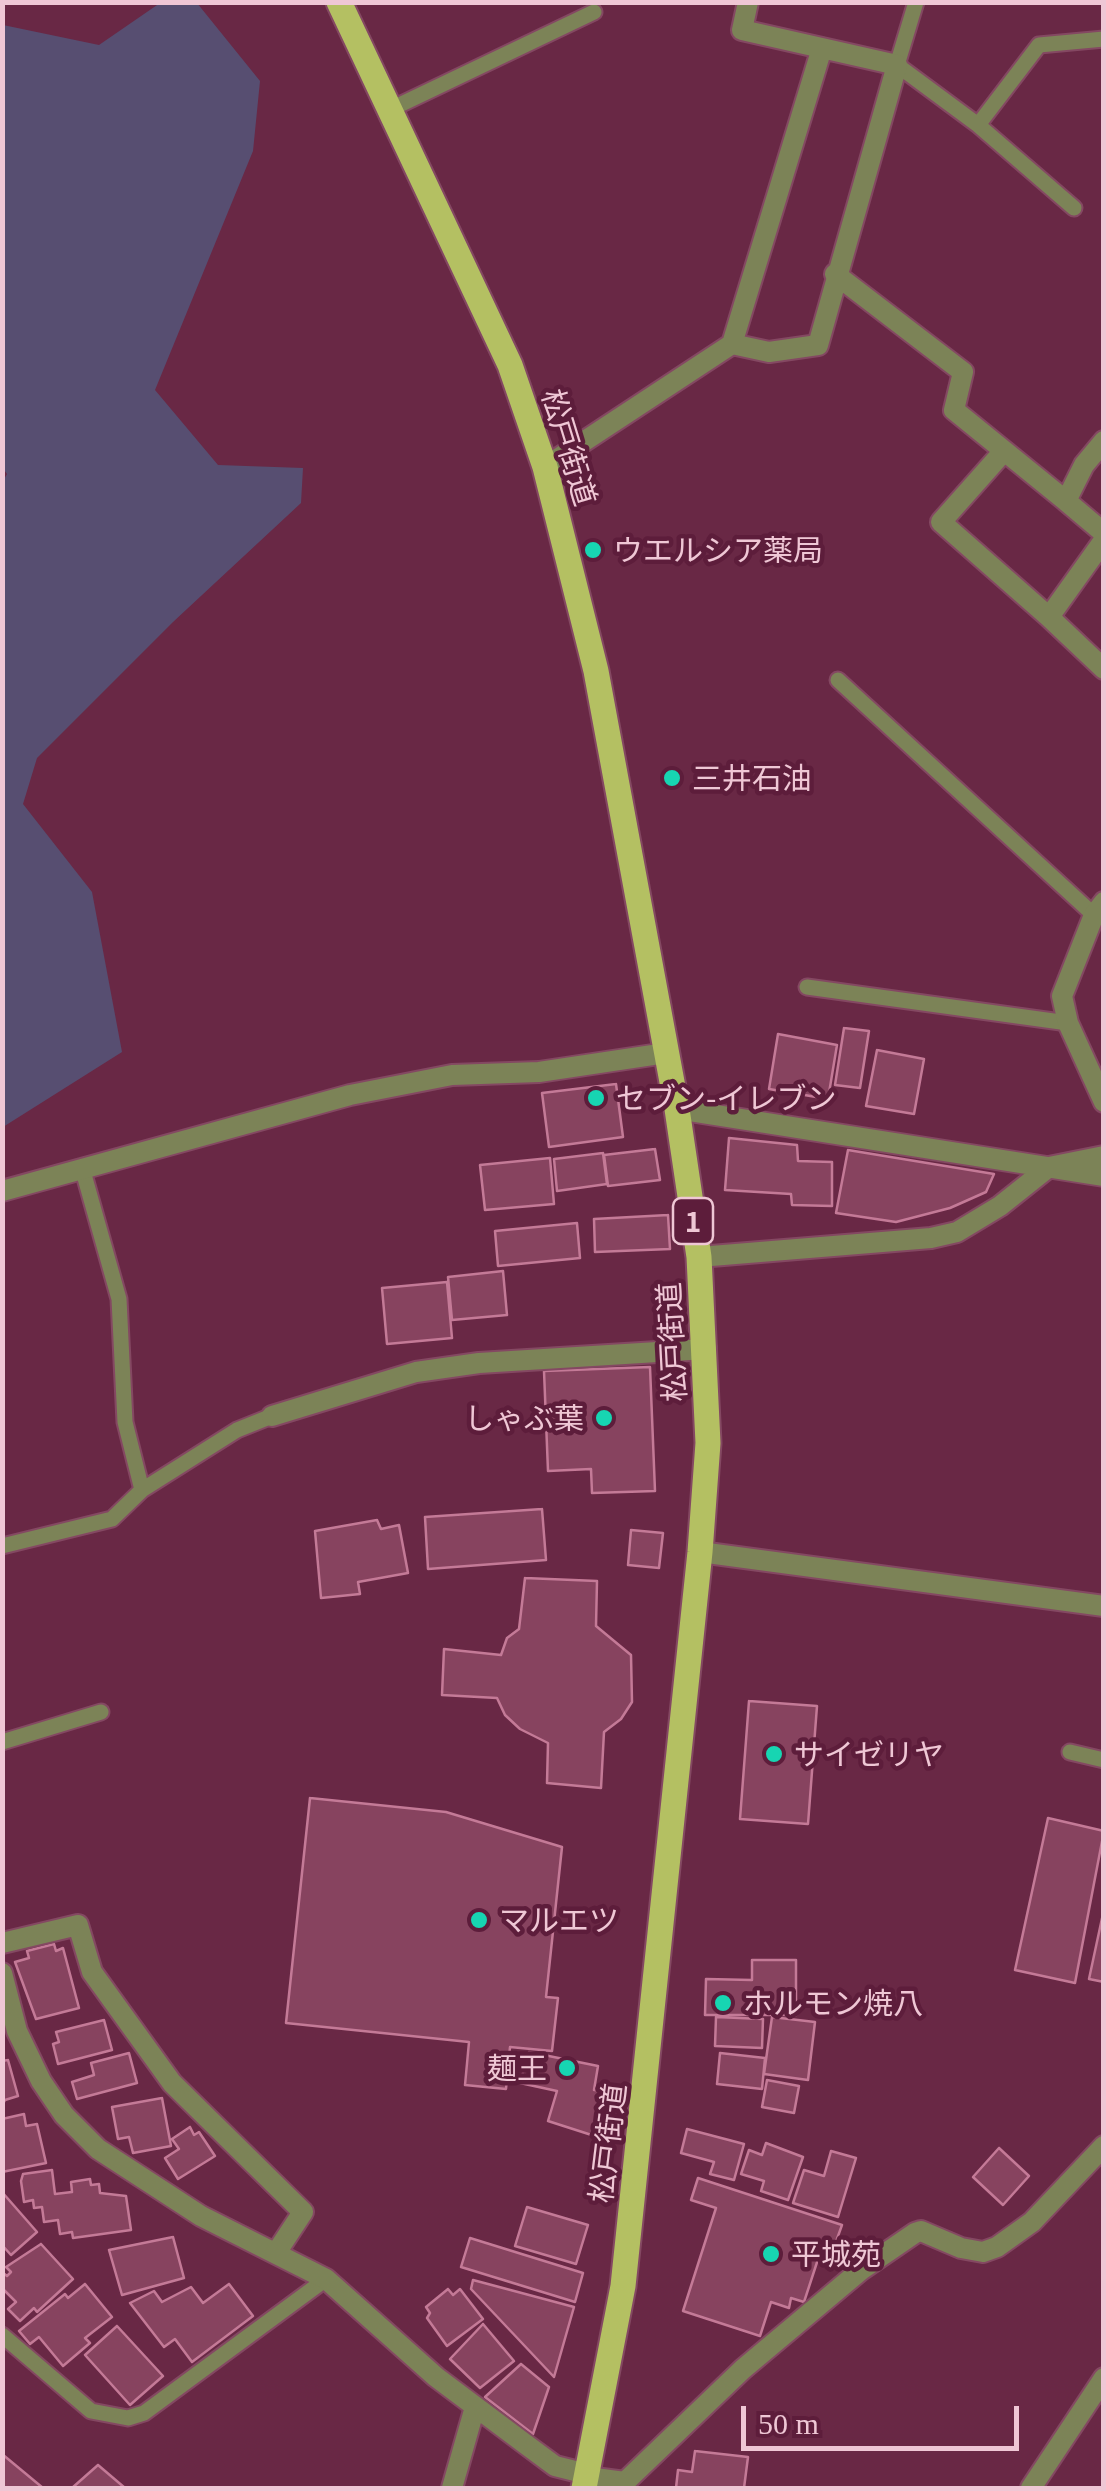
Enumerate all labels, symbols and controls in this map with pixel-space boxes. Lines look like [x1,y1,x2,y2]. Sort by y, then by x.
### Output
street label: 松戸街道 [535,384,605,510]
place label: ウエルシア薬局 [613,532,823,568]
marker: ウエルシア薬局 [582,539,604,561]
place label: 三井石油 [692,760,812,796]
marker: 三井石油 [661,767,683,789]
place label: セブン-イレブン [616,1080,836,1116]
marker: セブン-イレブン [585,1087,607,1109]
road number: 1 [673,1198,713,1244]
street label: 松戸街道 [650,1281,692,1403]
place label: しゃぶ葉 [464,1400,584,1436]
marker: しゃぶ葉 [593,1407,615,1429]
place label: サイゼリヤ [794,1736,944,1772]
marker: サイゼリヤ [763,1743,785,1765]
place label: マルエツ [499,1902,619,1938]
marker: マルエツ [468,1909,490,1931]
place label: ホルモン焼八 [743,1985,923,2021]
marker: ホルモン焼八 [712,1992,734,2014]
place label: 麺王 [487,2050,547,2086]
marker: 麺王 [556,2057,578,2079]
street label: 松戸街道 [582,2081,632,2205]
place label: 平城苑 [791,2236,881,2272]
marker: 平城苑 [760,2243,782,2265]
scale bar [746,2386,1024,2448]
text: 50 m [758,2407,819,2440]

